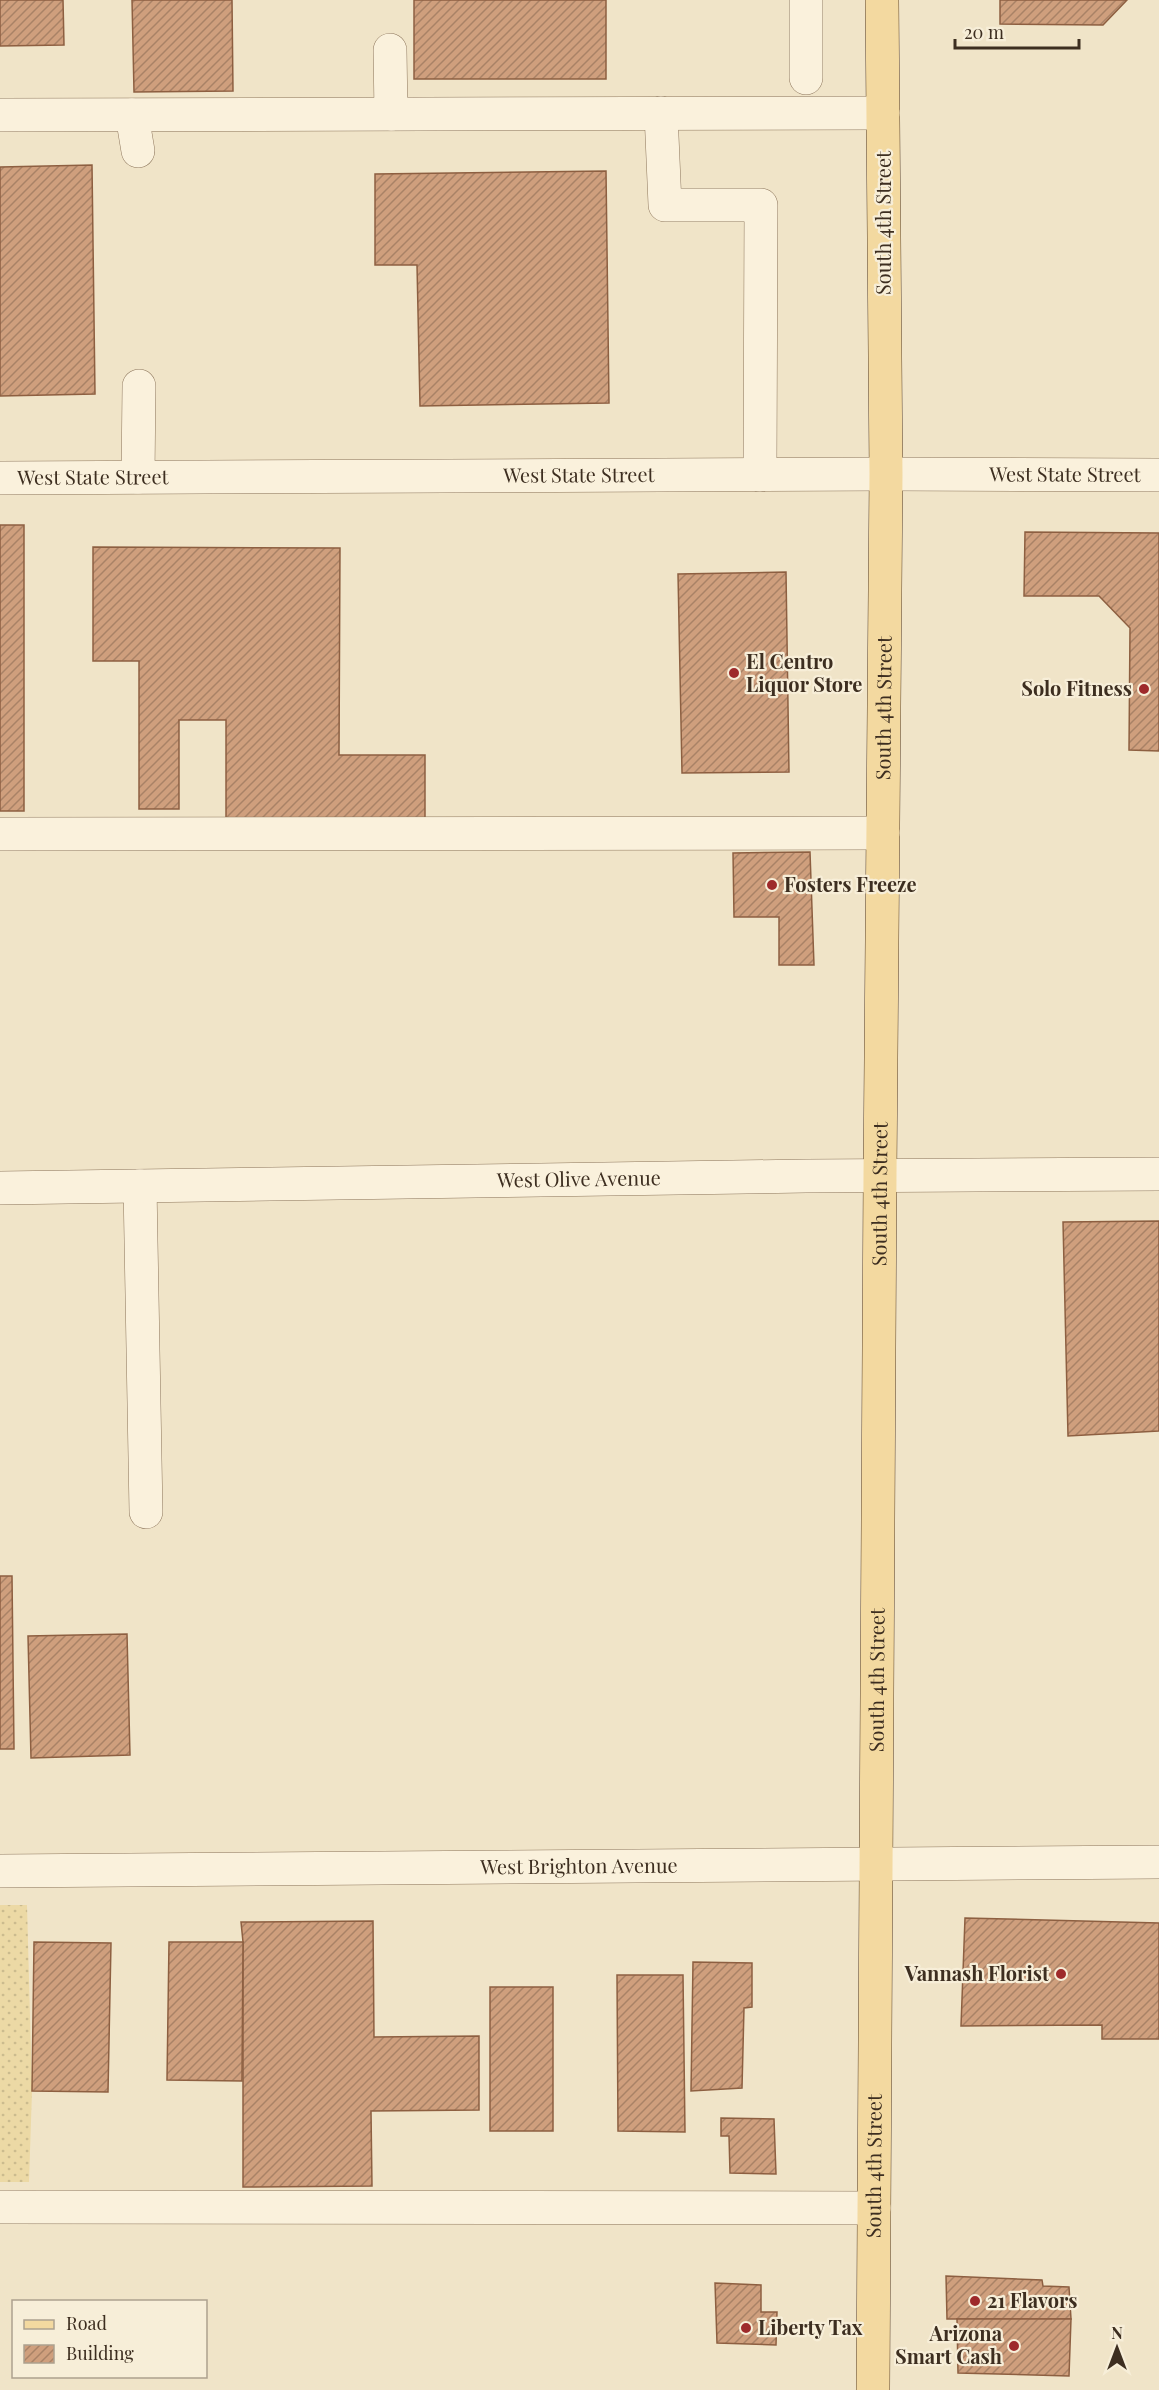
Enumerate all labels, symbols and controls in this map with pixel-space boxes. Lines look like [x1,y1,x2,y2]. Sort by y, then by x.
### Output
scale bar [955,12,1080,50]
text: 20 m [964,20,1004,44]
street label: South 4th Street [869,150,896,295]
street label: West State Street [988,459,1142,487]
street label: West State Street [502,460,656,488]
street label: West State Street [16,462,170,490]
street label: South 4th Street [868,635,897,780]
place label: El Centro Liquor Store [746,647,862,697]
marker: El Centro Liquor Store [727,666,741,680]
place label: Solo Fitness [1021,674,1132,701]
marker: Solo Fitness [1137,682,1151,696]
place label: Fosters Freeze [784,870,917,897]
marker: Fosters Freeze [765,878,779,892]
street label: South 4th Street [864,1121,892,1266]
street label: West Olive Avenue [496,1163,661,1193]
street label: South 4th Street [862,1607,890,1752]
street label: West Brighton Avenue [479,1851,678,1879]
place label: Vannash Florist [904,1959,1050,1986]
marker: Vannash Florist [1054,1967,1068,1981]
street label: South 4th Street [859,2093,887,2238]
place label: 21 Flavors [987,2286,1078,2313]
marker: 21 Flavors [968,2294,982,2308]
legend [12,2300,207,2378]
text: Road [66,2311,107,2335]
place label: Liberty Tax [758,2313,863,2340]
north arrow [1087,2318,1147,2378]
place label: Arizona Smart Cash [895,2319,1003,2369]
marker: Liberty Tax [739,2321,753,2335]
text: N [1111,2322,1123,2343]
marker: Arizona Smart Cash [1007,2339,1021,2353]
text: Building [66,2341,134,2365]

